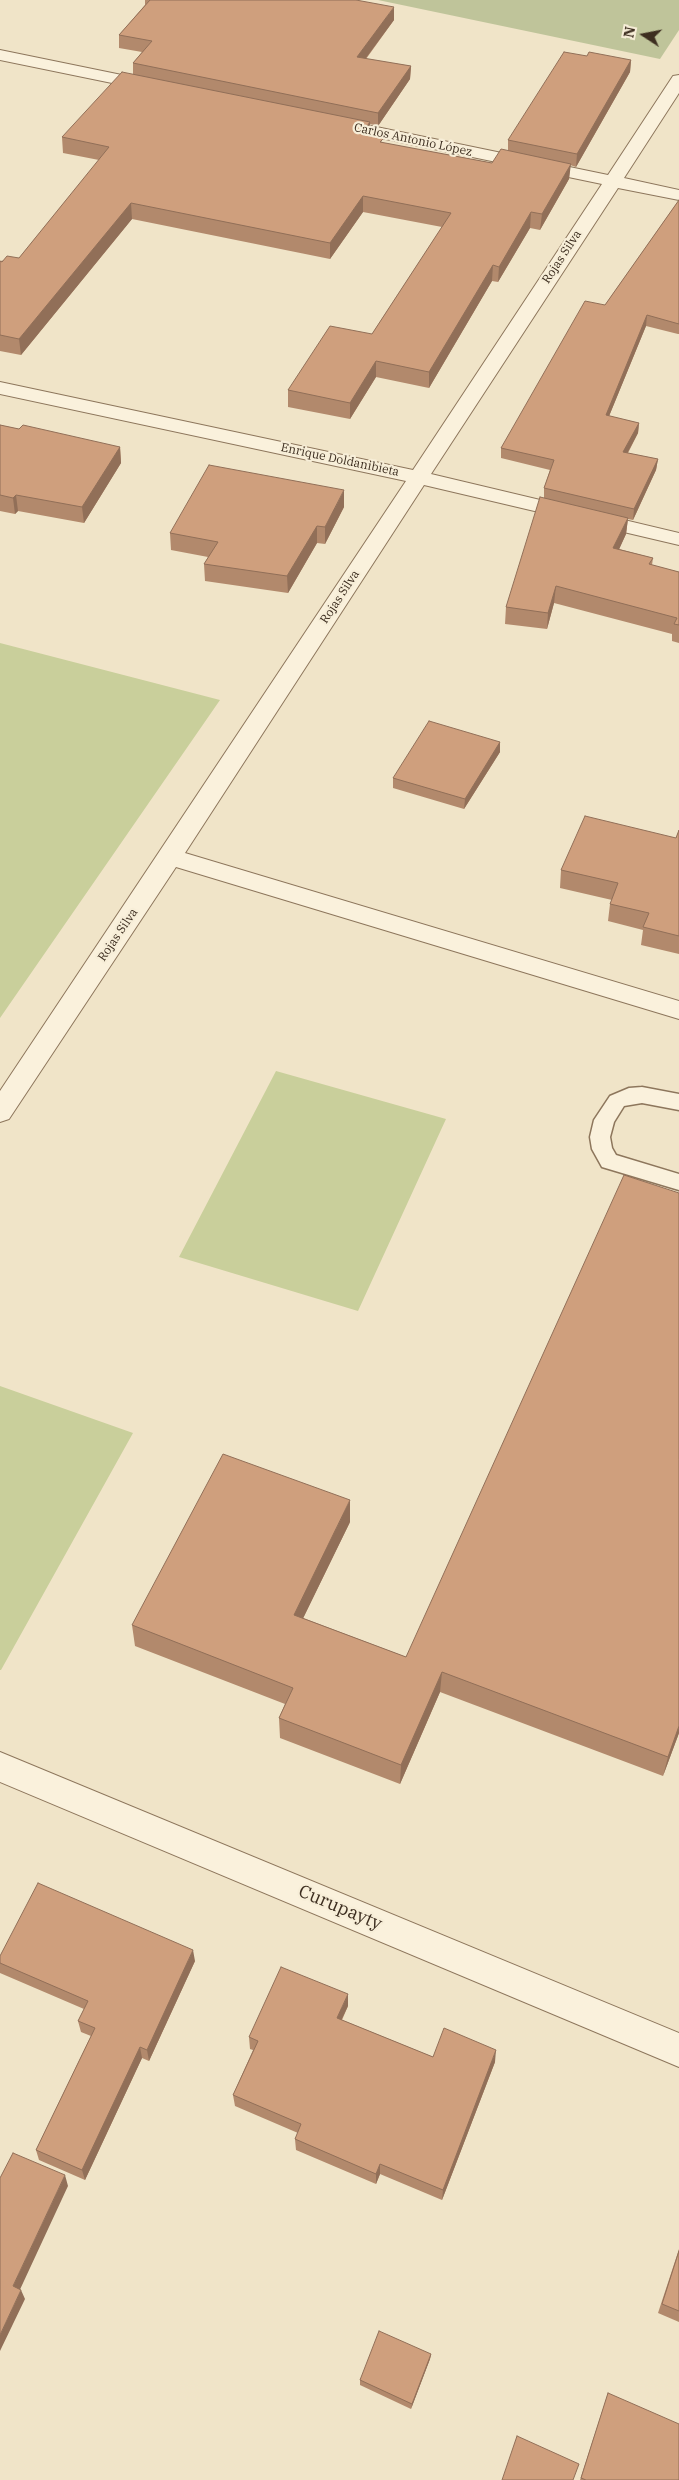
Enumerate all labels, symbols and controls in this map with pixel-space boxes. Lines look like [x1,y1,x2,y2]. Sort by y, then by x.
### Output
north arrow [619,10,669,60]
text: N [619,25,639,39]
street label: Carlos Antonio López [353,120,473,160]
street label: Rojas Silva [539,228,585,286]
street label: Enrique Doldanibieta [280,440,400,480]
street label: Rojas Silva [317,568,363,626]
street label: Rojas Silva [95,906,141,964]
street label: Curupayty [295,1881,385,1935]

